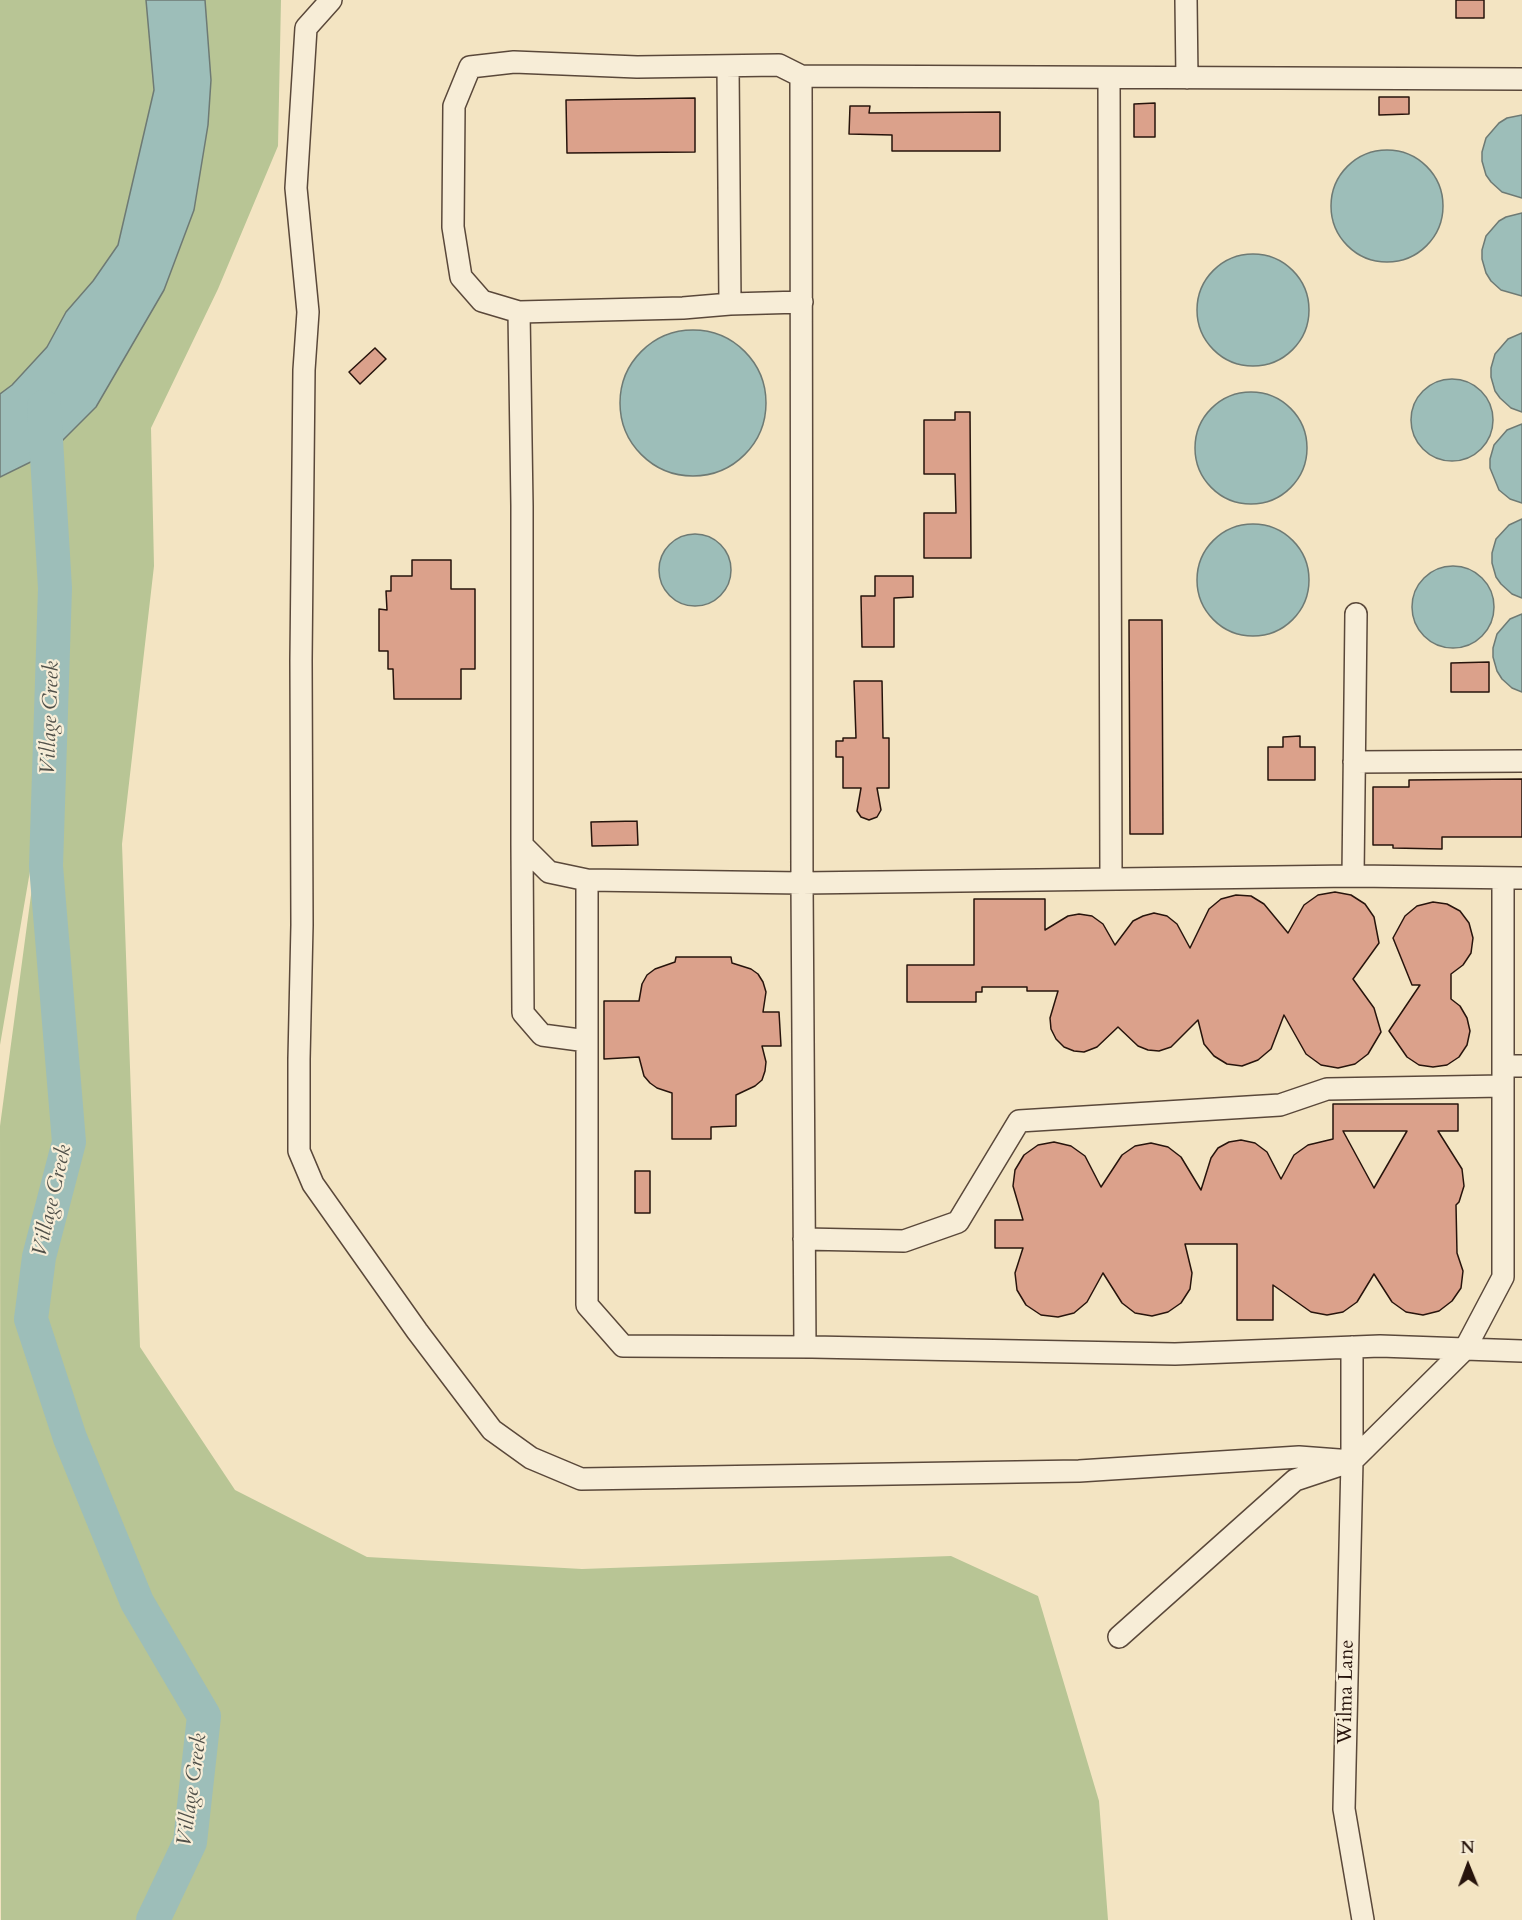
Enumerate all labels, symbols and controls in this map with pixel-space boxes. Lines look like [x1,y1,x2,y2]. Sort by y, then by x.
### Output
water label: Village Creek [36,661,66,775]
water label: Village Creek [28,1143,78,1259]
street label: Wilma Lane [1334,1639,1360,1745]
water label: Village Creek [173,1732,213,1848]
north arrow [1438,1836,1498,1896]
text: N [1461,1837,1475,1859]

